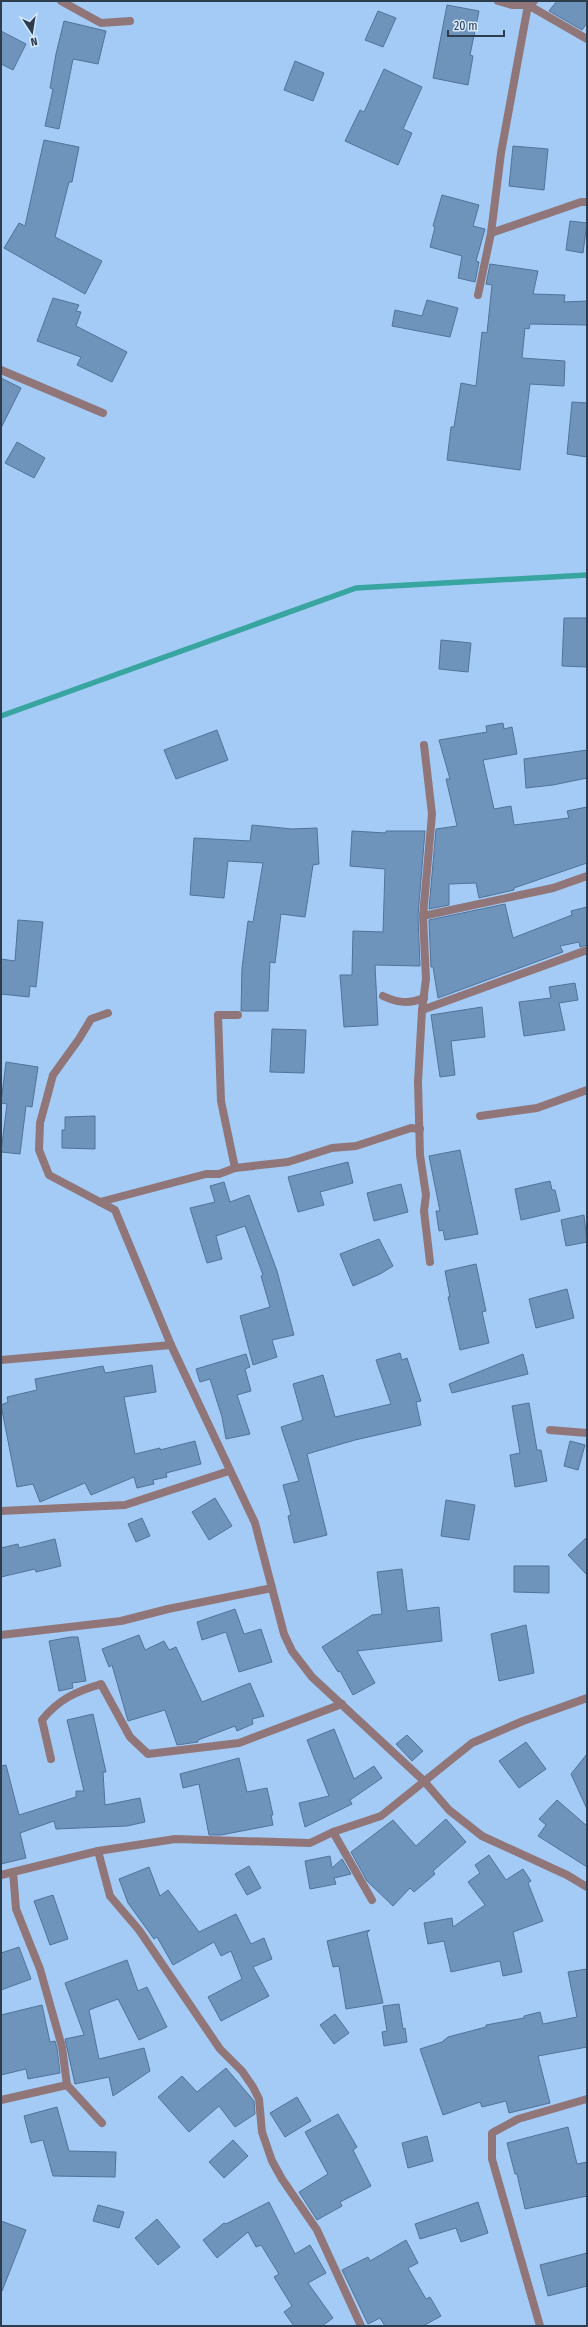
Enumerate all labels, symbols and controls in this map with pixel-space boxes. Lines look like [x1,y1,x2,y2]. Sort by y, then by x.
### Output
north arrow [12,12,52,52]
scale bar [448,12,504,38]
text: 20 m [454,19,478,33]
text: N [29,34,39,48]

